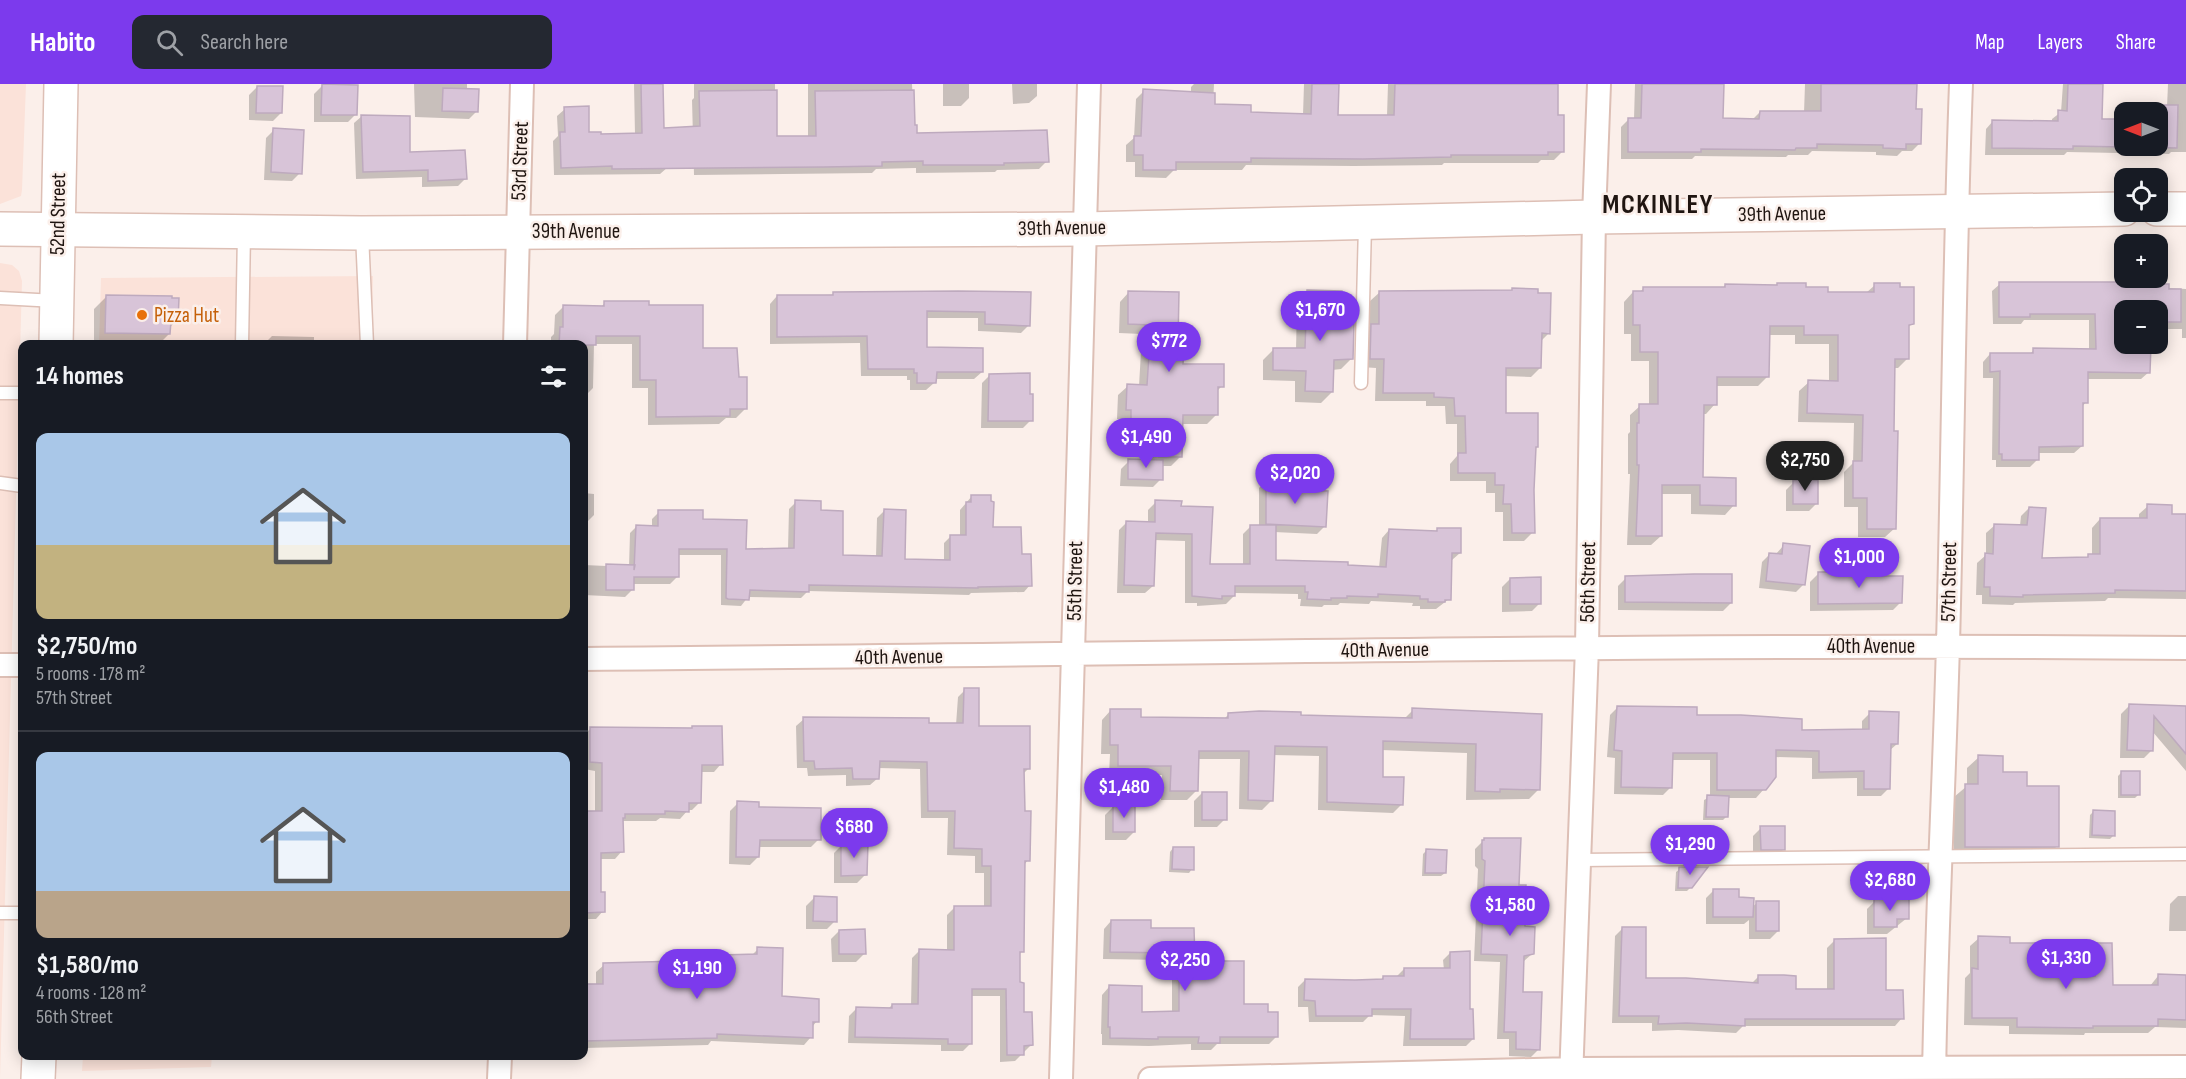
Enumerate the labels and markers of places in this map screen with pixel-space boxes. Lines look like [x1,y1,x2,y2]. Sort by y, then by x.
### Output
pin: $1,670 [1271,291,1369,342]
place label: Pizza Hut [154,303,219,328]
marker: Pizza Hut [135,308,149,322]
pin: $772 [1133,322,1205,373]
pin: $1,490 [1097,418,1195,469]
pin: $2,750 [1756,441,1854,492]
pin: $2,020 [1246,454,1344,505]
pin: $1,000 [1810,538,1908,589]
pin: $1,480 [1075,768,1173,819]
pin: $680 [818,808,890,859]
pin: $1,290 [1641,825,1739,876]
pin: $2,680 [1841,861,1939,912]
pin: $1,580 [1461,886,1559,937]
pin: $1,330 [2017,939,2115,990]
pin: $2,250 [1136,941,1234,992]
pin: $1,190 [648,949,746,1000]

